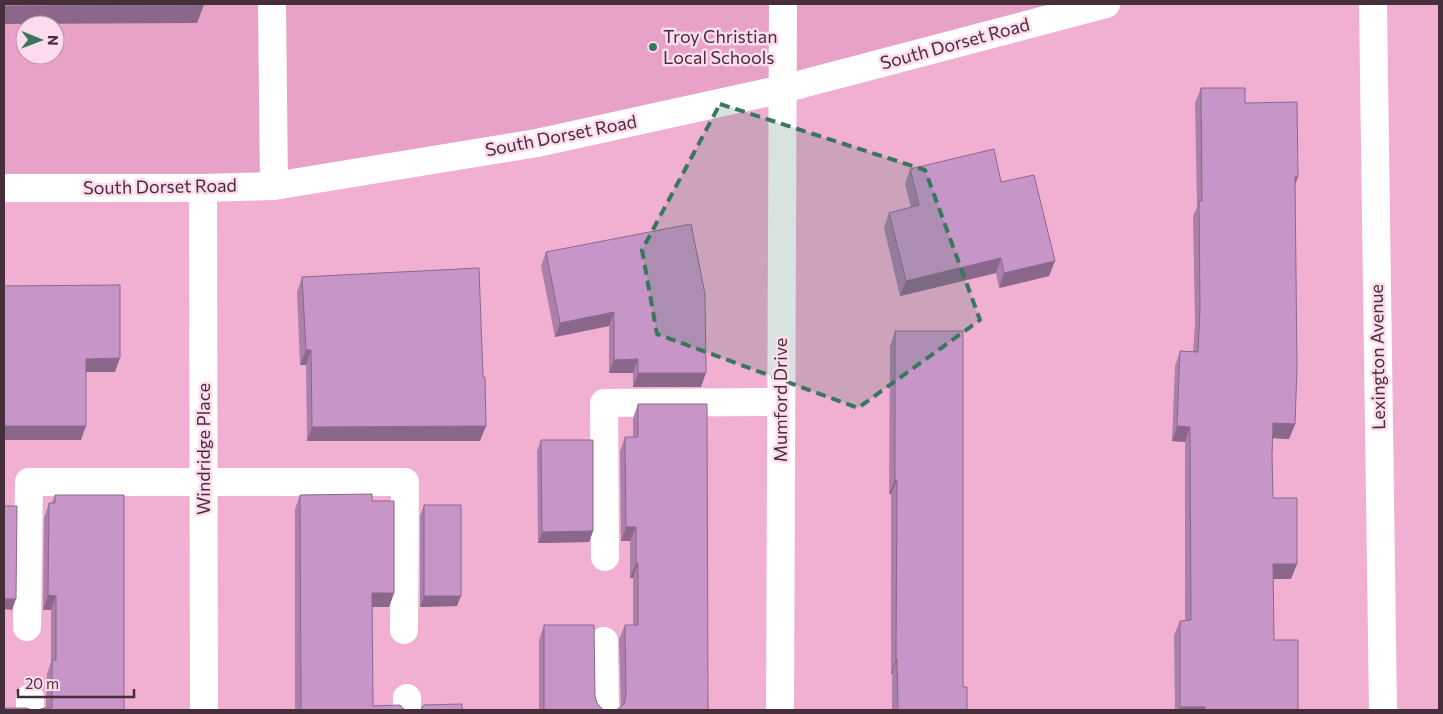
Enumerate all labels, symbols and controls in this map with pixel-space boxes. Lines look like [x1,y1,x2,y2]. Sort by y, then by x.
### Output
street label: South Dorset Road [878,13,1032,74]
north arrow [15,15,65,65]
place label: Troy Christian Local Schools [663,25,777,68]
text: N [45,35,62,46]
marker: Troy Christian Local Schools [647,41,659,53]
street label: South Dorset Road [483,110,638,160]
street label: South Dorset Road [83,174,237,198]
street label: Lexington Avenue [1365,284,1389,430]
street label: Mumford Drive [769,338,791,462]
street label: Windridge Place [192,383,214,515]
scale bar [18,666,134,698]
text: 20 m [25,674,59,692]

